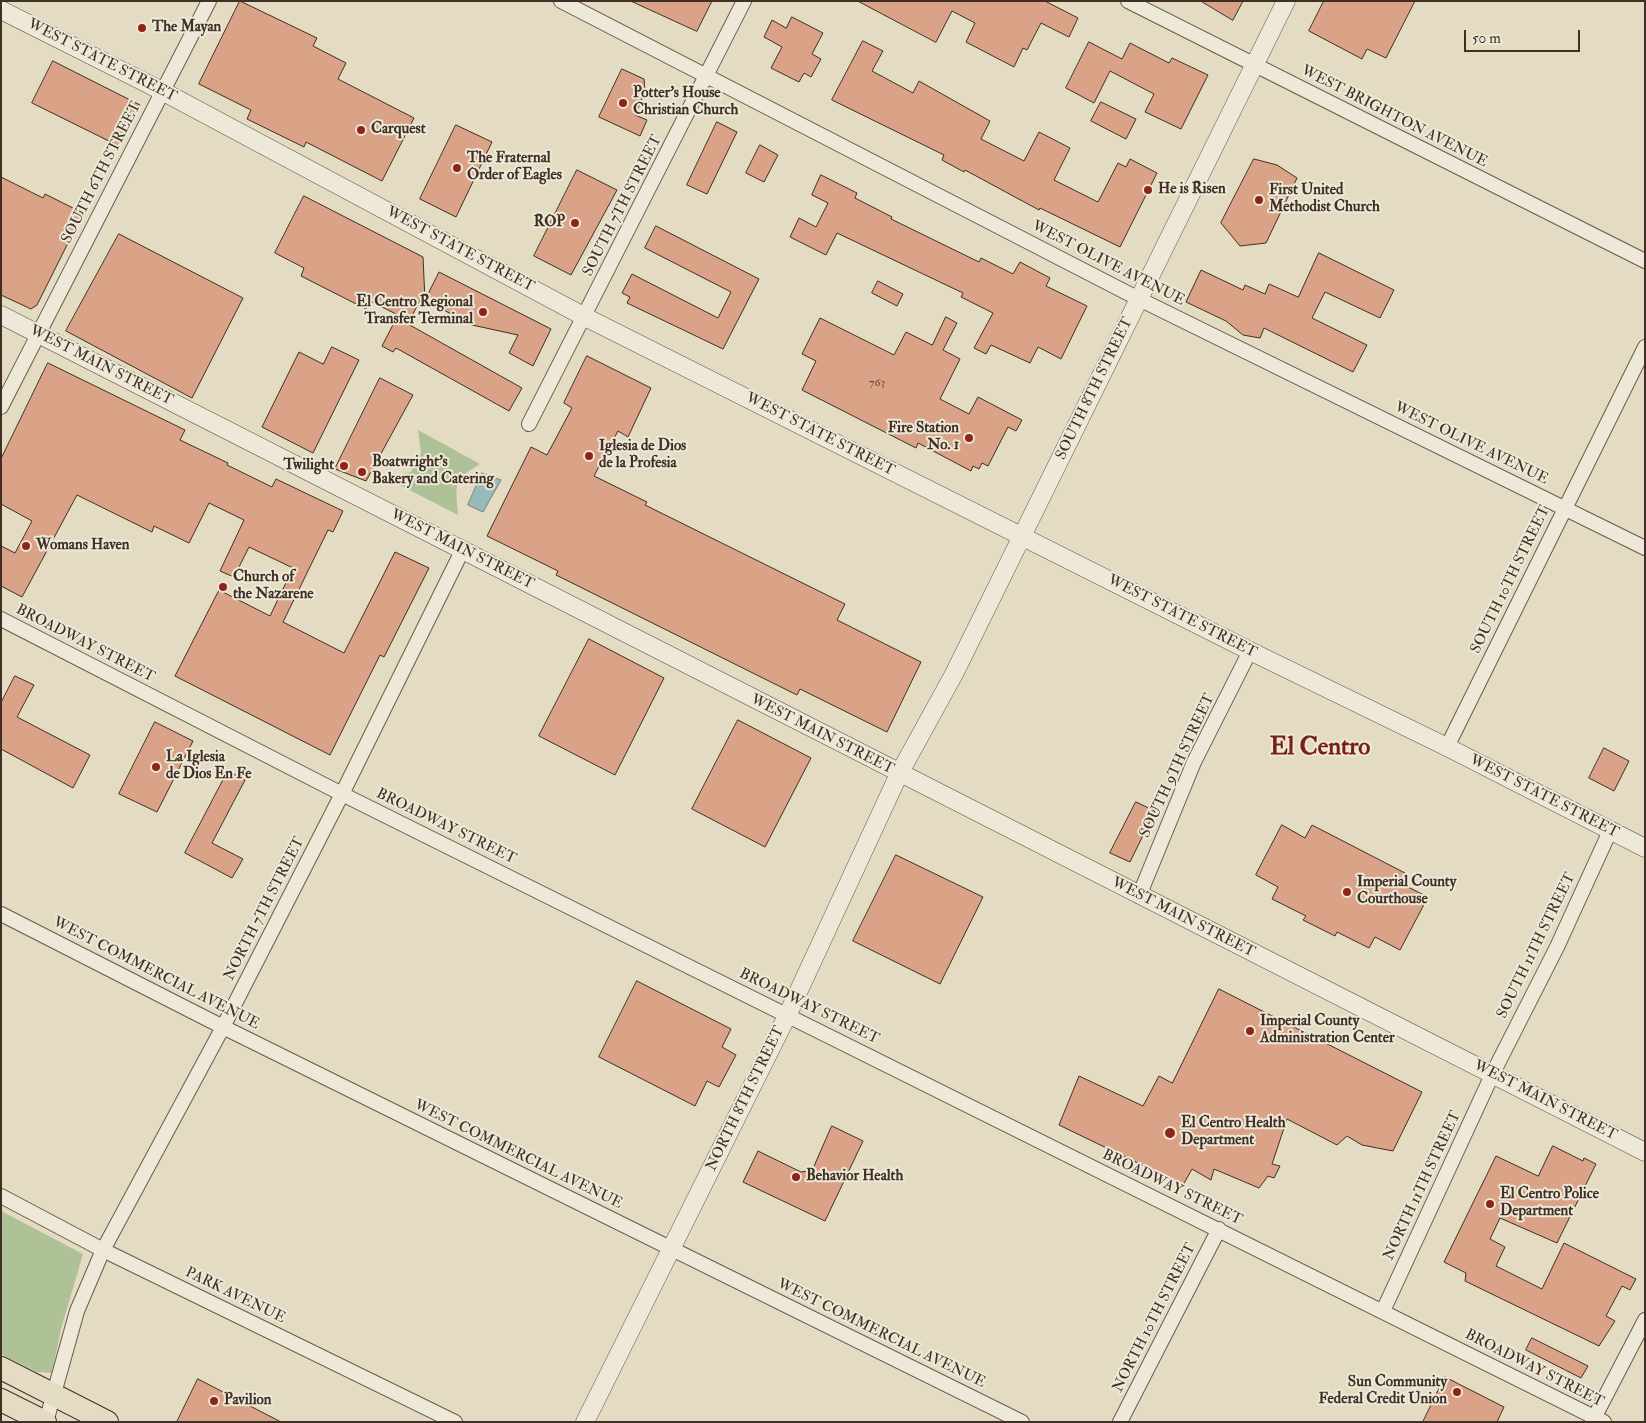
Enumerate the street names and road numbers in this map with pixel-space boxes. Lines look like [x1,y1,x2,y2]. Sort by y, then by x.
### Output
street label: WEST STATE STREET [24,16,180,106]
street label: WEST BRIGHTON AVENUE [1298,62,1490,172]
street label: SOUTH 6TH STREET [58,99,146,247]
street label: SOUTH 7TH STREET [580,132,666,280]
street label: WEST STATE STREET [383,203,537,297]
street label: WEST OLIVE AVENUE [1029,218,1187,310]
street label: SOUTH 8TH STREET [1053,315,1137,463]
street label: WEST MAIN STREET [26,322,176,410]
street label: WEST STATE STREET [742,390,898,480]
street label: WEST OLIVE AVENUE [1391,399,1551,489]
street label: SOUTH 10TH STREET [1467,503,1555,657]
street label: WEST MAIN STREET [387,506,537,594]
street label: WEST STATE STREET [1104,572,1260,662]
street label: BROADWAY STREET [13,601,157,687]
street label: WEST MAIN STREET [747,691,897,779]
street label: SOUTH 9TH STREET [1137,691,1219,841]
street label: WEST STATE STREET [1466,752,1622,842]
street label: BROADWAY STREET [373,785,519,869]
street label: NORTH 7TH STREET [221,834,309,984]
street label: SOUTH 11TH STREET [1494,870,1580,1022]
street label: WEST MAIN STREET [1108,874,1258,962]
street label: WEST COMMERCIAL AVENUE [50,914,262,1034]
street label: BROADWAY STREET [736,965,882,1049]
street label: NORTH 8TH STREET [703,1024,789,1174]
street label: WEST MAIN STREET [1470,1057,1620,1145]
street label: WEST COMMERCIAL AVENUE [411,1097,625,1213]
street label: NORTH 11TH STREET [1380,1109,1466,1263]
street label: BROADWAY STREET [1099,1146,1245,1230]
street label: NORTH 10TH STREET [1110,1240,1200,1396]
street label: PARK AVENUE [182,1264,288,1328]
street label: WEST COMMERCIAL AVENUE [774,1276,988,1392]
street label: BROADWAY STREET [1462,1326,1606,1412]

